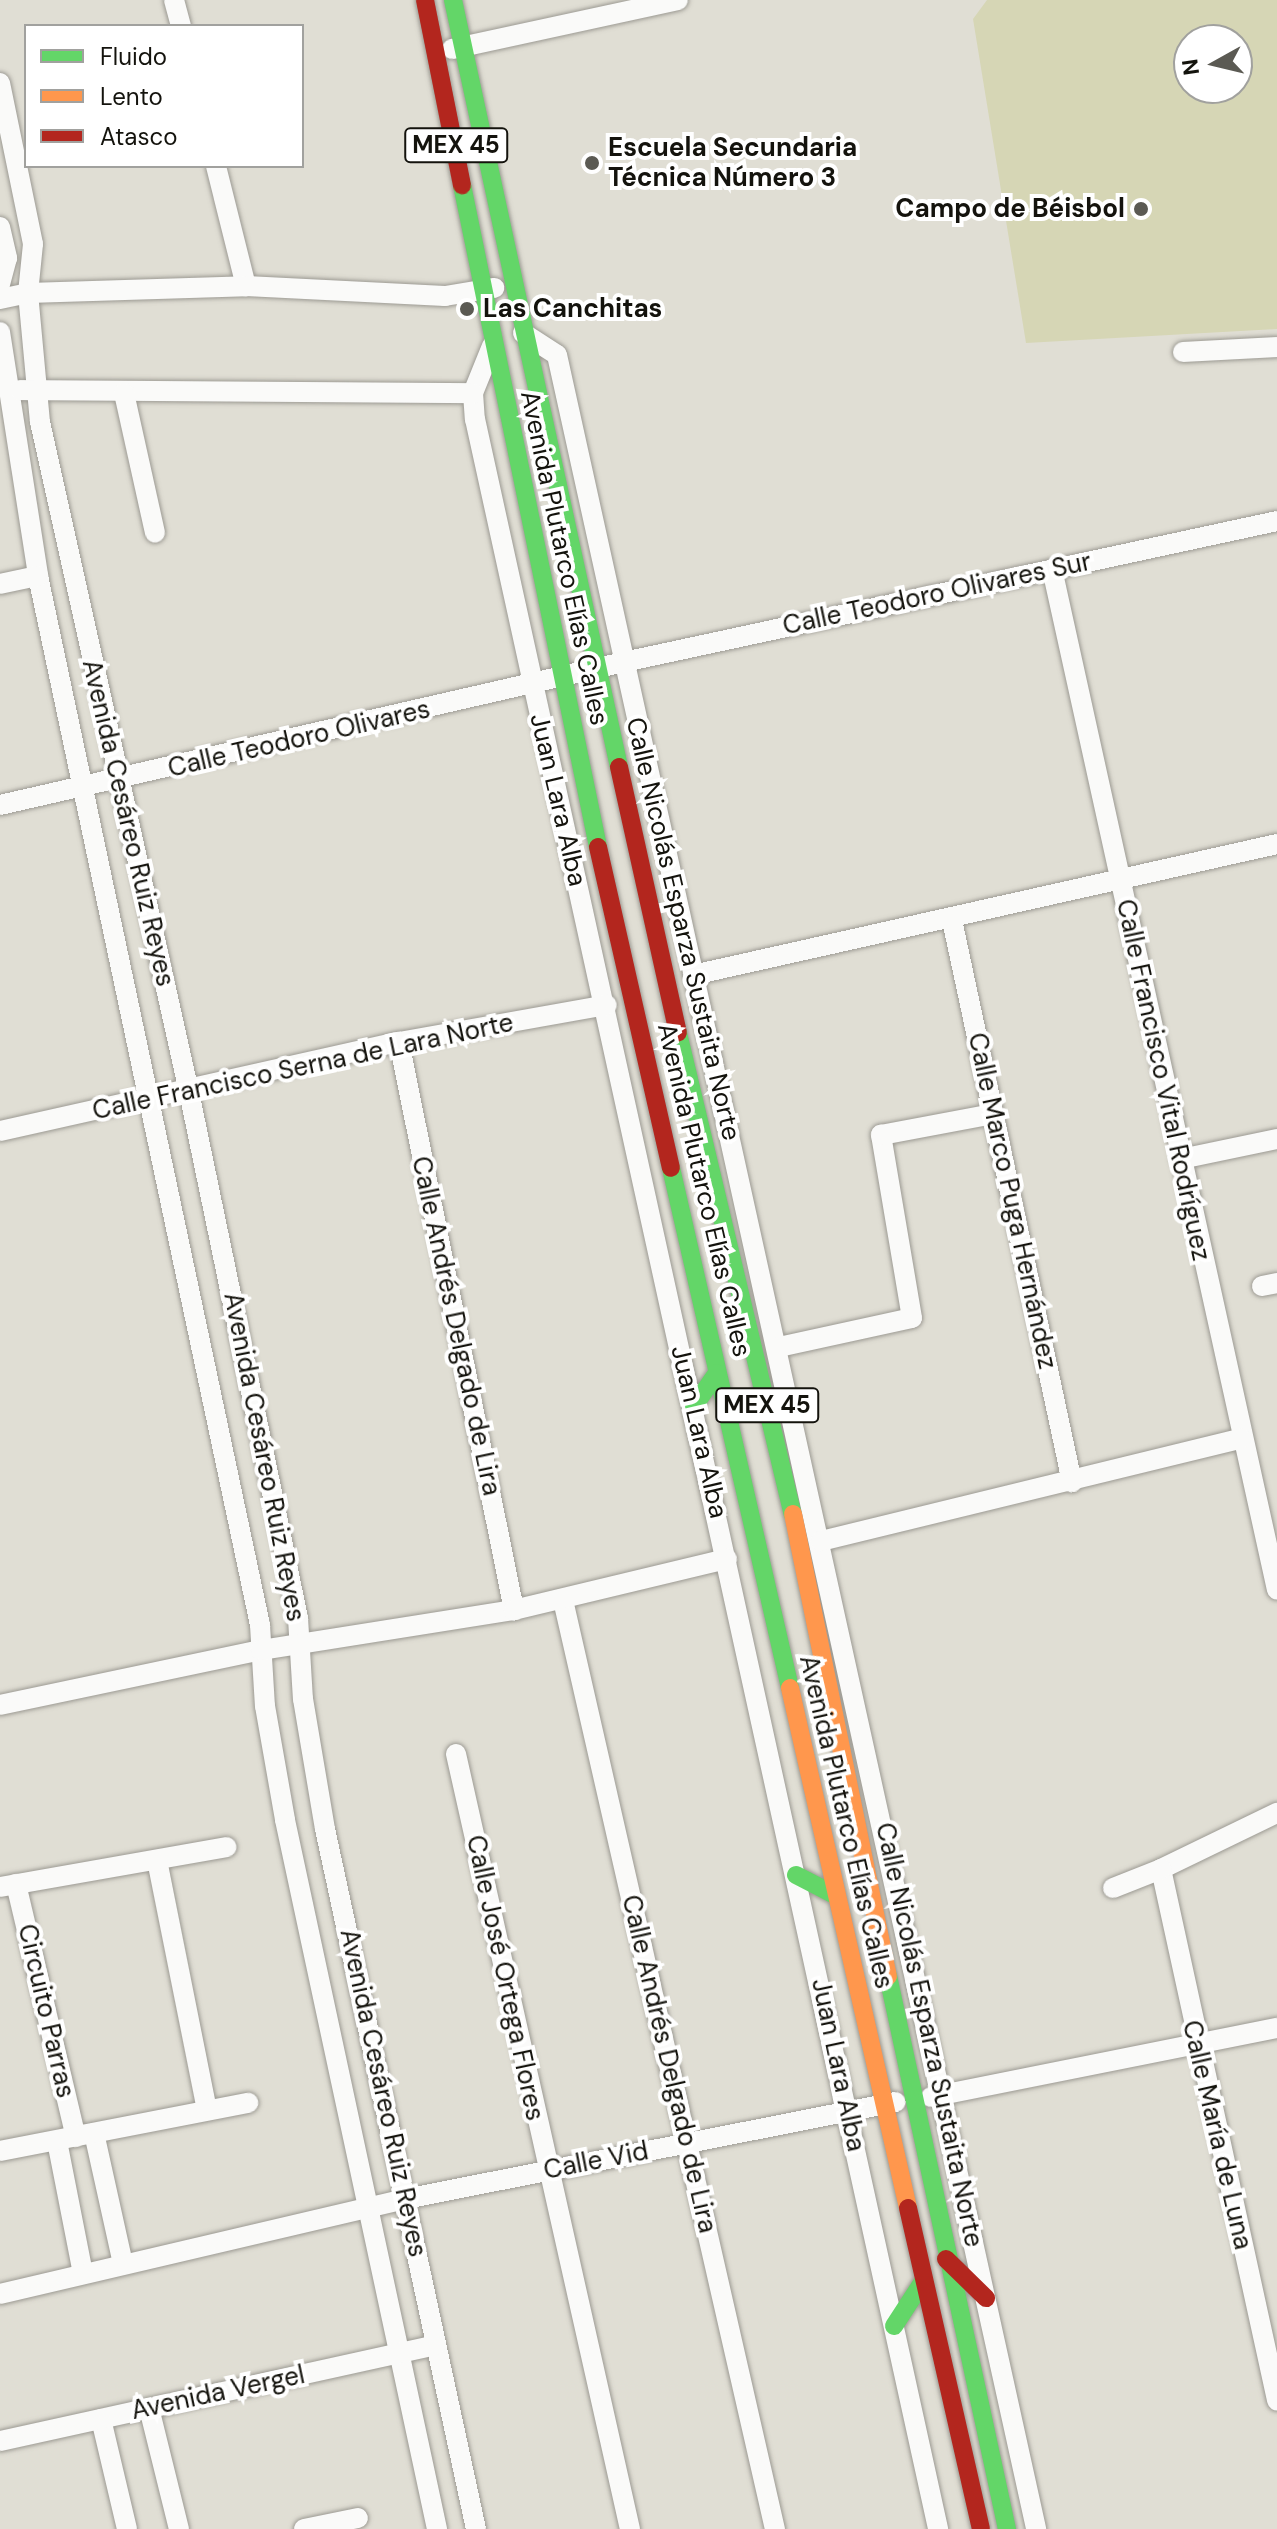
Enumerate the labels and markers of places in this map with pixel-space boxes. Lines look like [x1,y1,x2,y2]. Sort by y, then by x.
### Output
place label: Escuela Secundaria Técnica Número 3 [608,132,857,194]
marker: Escuela Secundaria Técnica Número 3 [583,154,601,172]
place label: Campo de Béisbol [895,193,1125,225]
marker: Campo de Béisbol [1132,200,1150,218]
place label: Las Canchitas [483,293,662,325]
marker: Las Canchitas [458,300,476,318]

